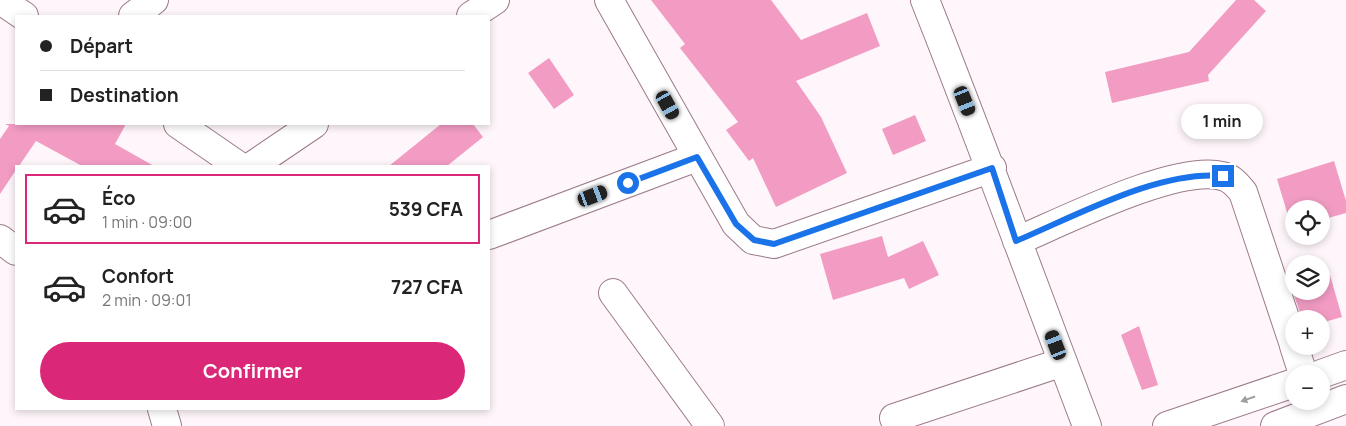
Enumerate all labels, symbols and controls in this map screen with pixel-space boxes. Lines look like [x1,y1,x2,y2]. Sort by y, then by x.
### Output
text: Départ [70,33,133,59]
text: Destination [70,82,179,108]
car [952,84,977,118]
car [654,88,681,122]
callout: 1 min [1182,104,1264,138]
text: 1 min [1202,110,1242,132]
route end [1212,165,1234,187]
route start [617,172,639,194]
car [576,184,609,208]
text: Éco [102,185,136,211]
icon: car [42,187,87,232]
text: 539 CFA [389,196,463,222]
map controls [1285,200,1330,410]
button: locate [1285,200,1330,245]
text: 1 min · 09:00 [102,211,192,233]
button: layers [1285,255,1330,300]
text: Confort [102,263,174,289]
icon: car [42,265,87,310]
text: 727 CFA [391,274,463,300]
text: 2 min · 09:01 [102,289,192,311]
button: + [1285,310,1330,355]
car [1043,328,1068,362]
button: Confirmer [40,342,465,400]
button: − [1285,365,1330,410]
one-way arrow [1240,396,1255,403]

